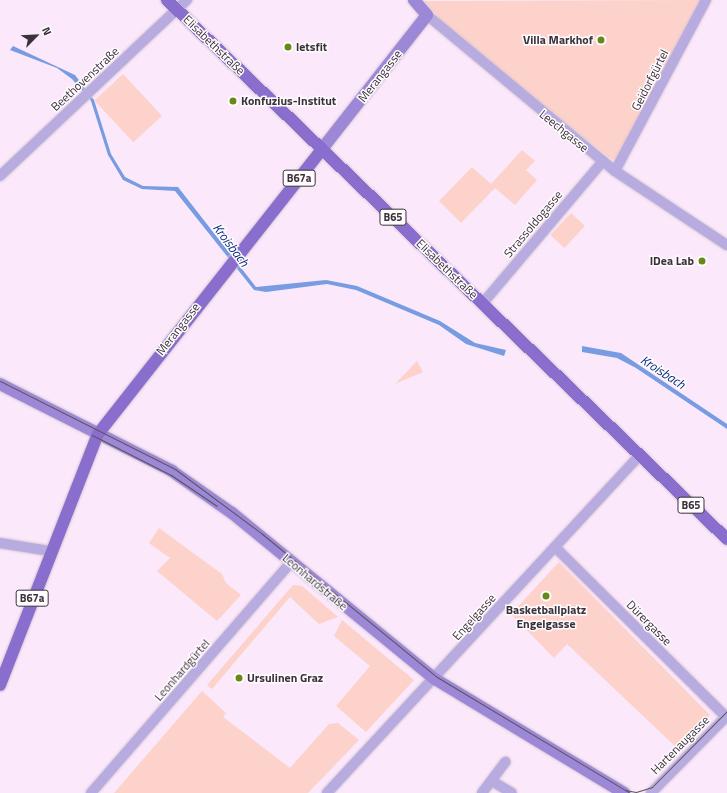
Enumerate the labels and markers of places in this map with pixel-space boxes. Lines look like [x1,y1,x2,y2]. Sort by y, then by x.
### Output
place label: Villa Markhof [523,33,593,47]
marker: Villa Markhof [596,35,606,45]
place label: letsfit [296,40,327,54]
marker: letsfit [283,42,293,52]
place label: Konfuzius-Institut [241,94,336,108]
marker: Konfuzius-Institut [228,96,238,106]
place label: IDea Lab [650,254,694,268]
marker: IDea Lab [697,256,707,266]
marker: Basketballplatz Engelgasse [541,591,551,601]
place label: Basketballplatz Engelgasse [506,603,586,631]
place label: Ursulinen Graz [247,671,323,685]
marker: Ursulinen Graz [234,673,244,683]

